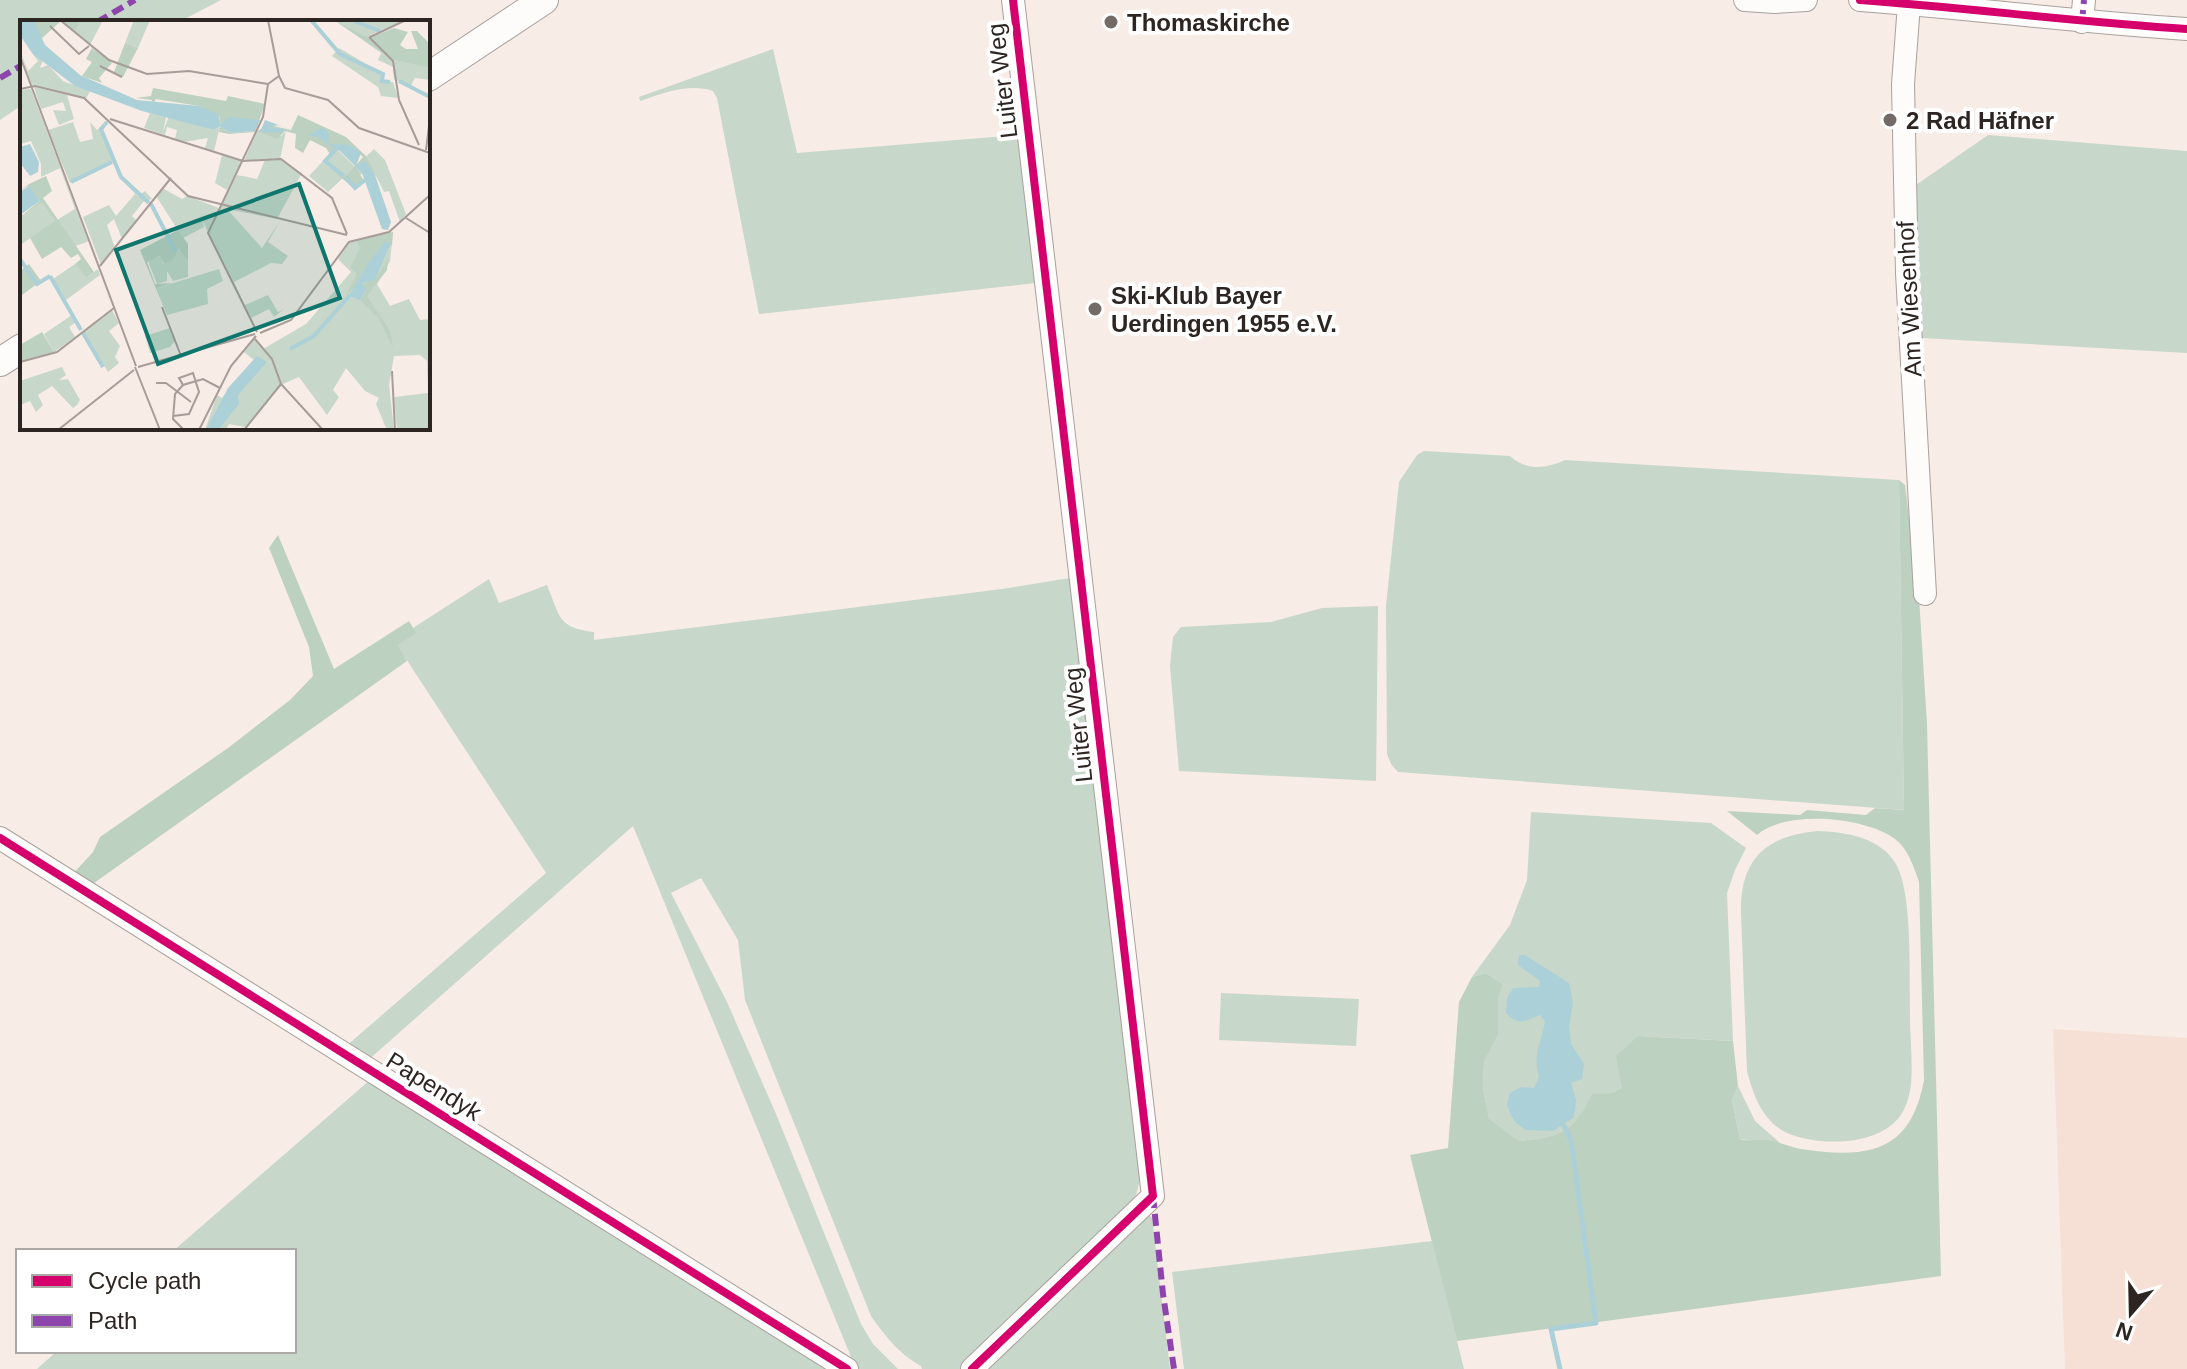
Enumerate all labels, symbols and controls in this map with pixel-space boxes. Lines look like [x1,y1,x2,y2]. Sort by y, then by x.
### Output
place label: Thomaskirche [1127,9,1290,36]
marker: Thomaskirche [1102,13,1120,31]
inset map [20,20,430,430]
street label: Luiter Weg [982,22,1022,140]
place label: 2 Rad Häfner [1906,107,2054,134]
marker: 2 Rad Häfner [1881,111,1899,129]
street label: Am Wiesenhof [1891,220,1927,378]
place label: Ski-Klub Bayer Uerdingen 1955 e.V. [1111,282,1337,337]
marker: Ski-Klub Bayer Uerdingen 1955 e.V. [1086,300,1104,318]
street label: Luiter Weg [1059,666,1097,784]
street label: Papendyk [382,1046,487,1126]
legend [16,1249,296,1353]
text: Cycle path [88,1267,201,1294]
north arrow [2091,1273,2171,1353]
text: Path [88,1307,137,1334]
text: N [2113,1317,2136,1346]

